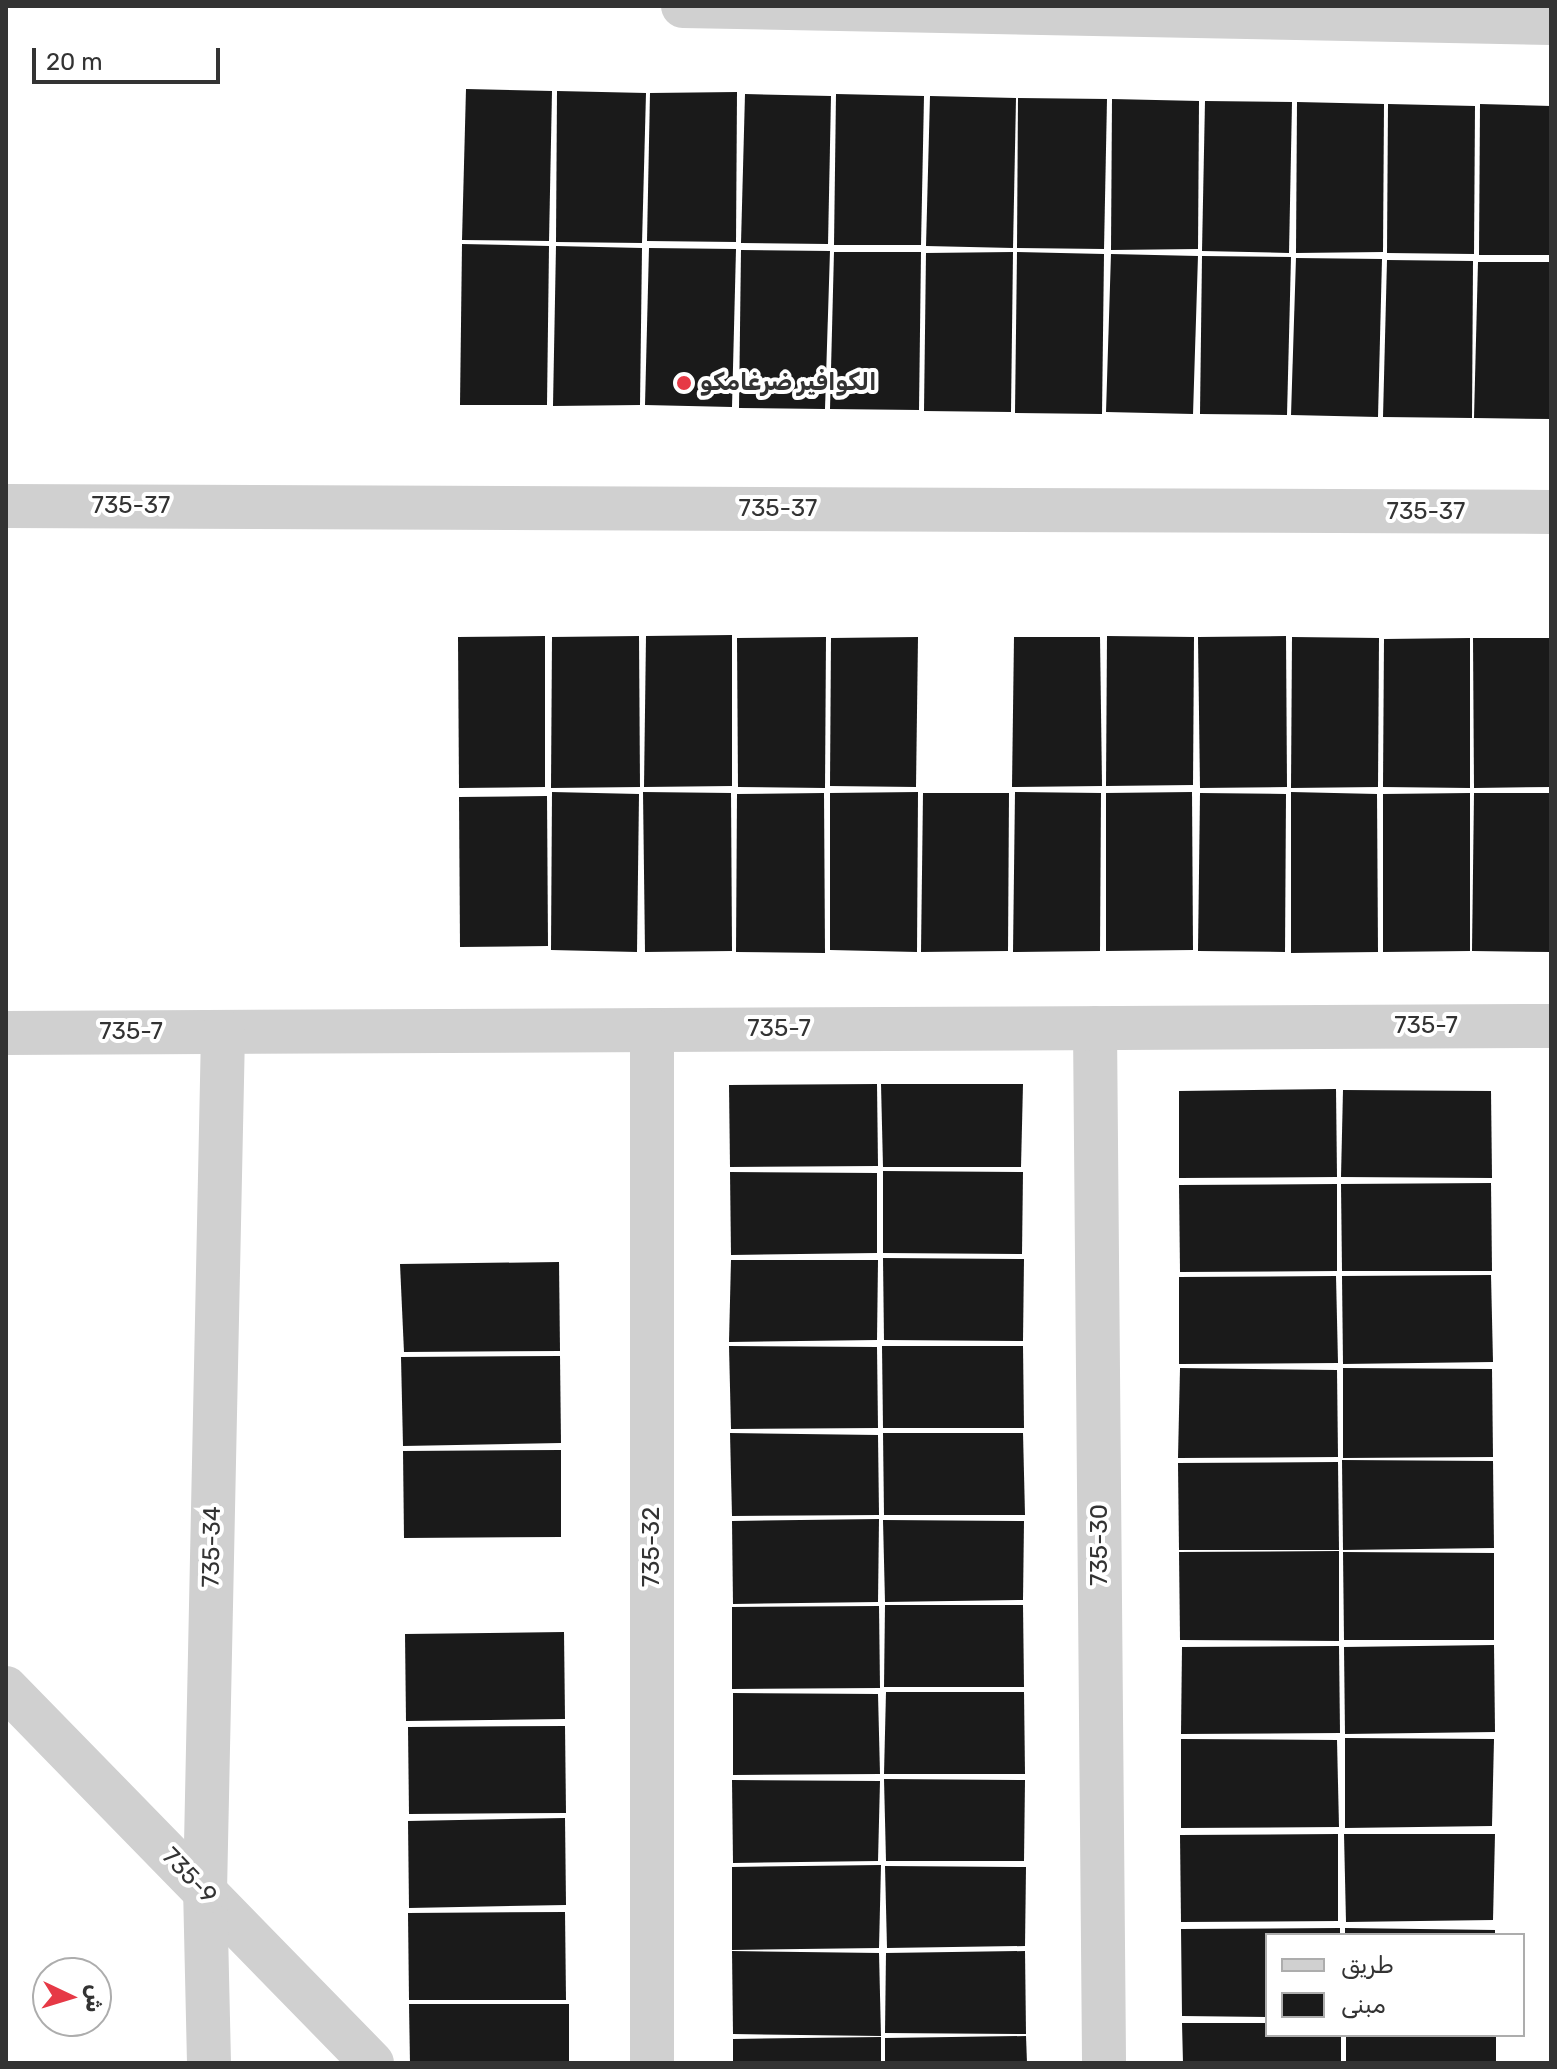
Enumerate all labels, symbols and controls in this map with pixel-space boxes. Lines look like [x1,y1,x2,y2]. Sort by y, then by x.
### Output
scale bar [36,32,224,82]
text: 20 m [46,48,103,76]
place label: الكوافير ضرغامكو [700,369,876,397]
marker: الكوافير ضرغامكو [675,374,693,392]
street label: 735-37 [92,492,170,520]
street label: 735-37 [739,495,817,523]
street label: 735-37 [1387,498,1465,526]
street label: 735-7 [1394,1012,1458,1040]
street label: 735-7 [747,1015,811,1043]
street label: 735-7 [99,1018,163,1046]
street label: 735-30 [1086,1504,1114,1586]
street label: 735-34 [197,1506,227,1588]
street label: 735-32 [638,1507,666,1587]
street label: 735-9 [156,1842,222,1910]
legend [1265,1933,1525,2037]
text: طريق [1341,1951,1394,1979]
north arrow [32,1957,112,2037]
text: ش [80,1984,109,2013]
text: مبنى [1341,1991,1386,2019]

